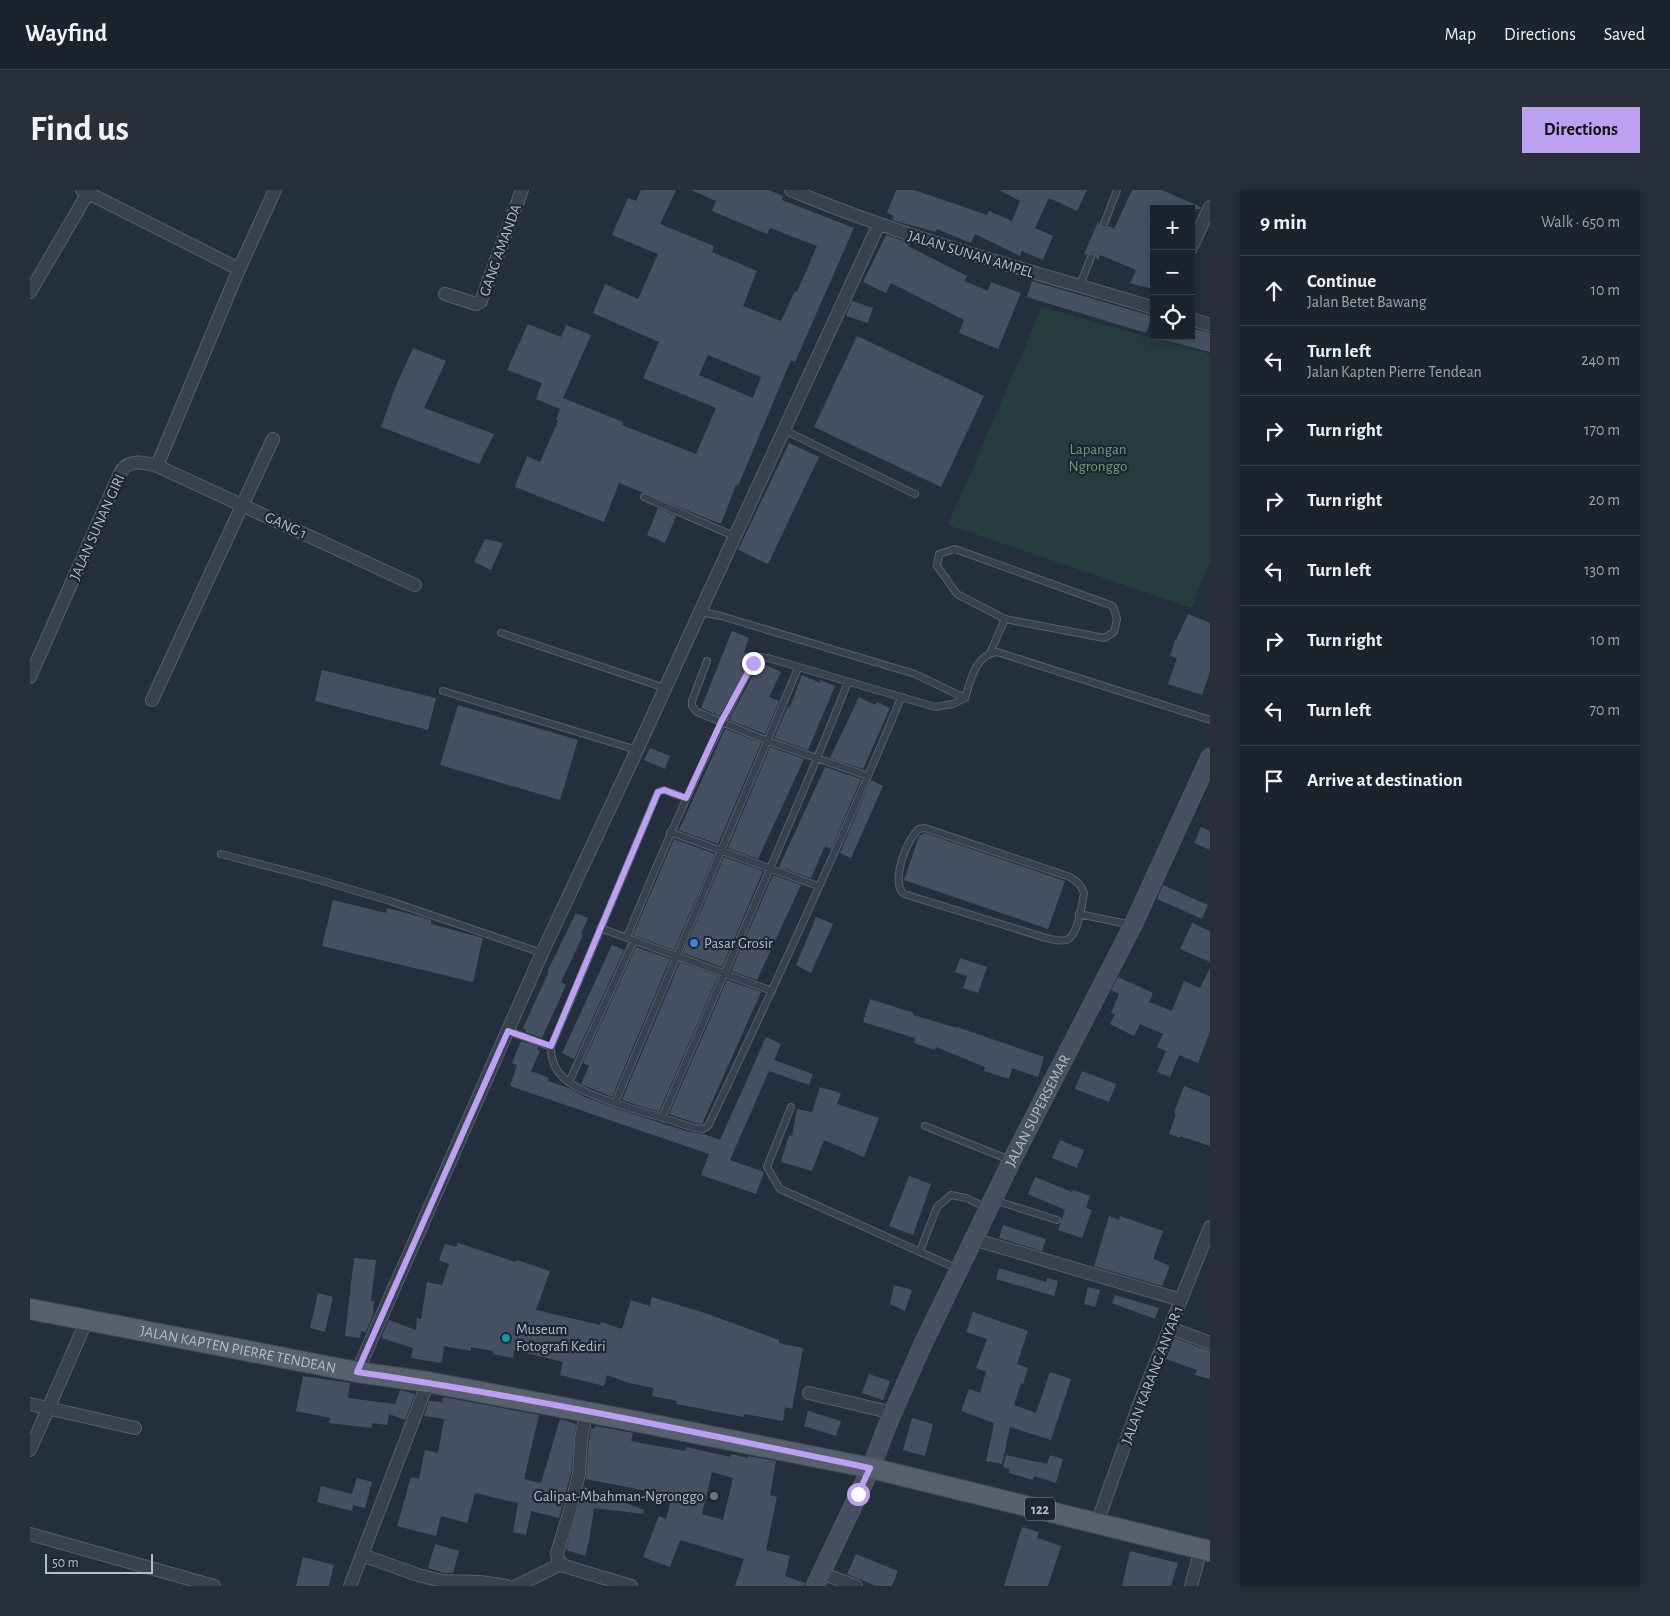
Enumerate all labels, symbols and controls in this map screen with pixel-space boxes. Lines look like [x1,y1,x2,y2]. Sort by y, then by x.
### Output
text: Wayfind [25,22,107,46]
text: Map [1445,26,1476,44]
text: Directions [1504,26,1576,44]
text: Saved [1604,26,1645,44]
button: Directions [1522,107,1640,153]
text: Find us [30,112,129,147]
street label: GANG AMANDA [477,202,524,298]
map controls [1150,205,1195,340]
button: + [1150,205,1195,250]
text: 9 min [1260,212,1307,233]
text: Walk · 650 m [1541,214,1620,230]
street label: JALAN SUNAN AMPEL [906,228,1036,281]
button: − [1150,250,1195,295]
text: Continue [1307,272,1376,291]
icon: ahead [1260,277,1288,305]
text: 10 m [1591,282,1620,298]
text: Jalan Betet Bawang [1307,294,1427,310]
button: locate [1150,295,1195,340]
text: Turn left [1307,342,1371,361]
icon: left [1260,347,1288,375]
text: 240 m [1581,352,1620,368]
text: Jalan Kapten Pierre Tendean [1307,364,1482,380]
icon: right [1260,417,1288,445]
text: Turn right [1307,421,1382,440]
text: 170 m [1584,422,1620,438]
park label: Lapangan Ngronggo [1069,442,1127,474]
street label: JALAN SUNAN GIRI [67,472,128,583]
icon: right [1260,487,1288,515]
text: Turn right [1307,491,1382,510]
text: 20 m [1589,492,1620,508]
street label: GANG 1 [263,509,309,542]
icon: left [1260,557,1288,585]
text: Turn left [1307,561,1371,580]
text: 130 m [1584,562,1620,578]
icon: right [1260,627,1288,655]
text: Turn right [1307,631,1382,650]
text: 10 m [1591,632,1620,648]
route end [742,652,765,675]
icon: left [1260,697,1288,725]
text: Turn left [1307,701,1371,720]
text: 70 m [1589,702,1620,718]
icon: arrive [1260,767,1288,795]
text: Arrive at destination [1307,771,1463,790]
place label: Pasar Grosir [704,936,773,951]
marker: Pasar Grosir [688,937,700,949]
street label: JALAN SUPERSEMAR [1003,1052,1073,1169]
street label: JALAN KARANG ANYAR 1 [1119,1304,1186,1446]
place label: Museum Fotografi Kediri [516,1322,606,1354]
street label: JALAN KAPTEN PIERRE TENDEAN [139,1323,337,1376]
marker: Museum Fotografi Kediri [500,1332,512,1344]
route start [847,1483,870,1506]
place label: Galipat-Mbahman-Ngronggo [534,1489,704,1504]
marker: Galipat-Mbahman-Ngronggo [708,1490,720,1502]
road number: 122 [1025,1498,1055,1520]
scale bar [45,1551,152,1574]
text: 50 m [52,1556,79,1570]

